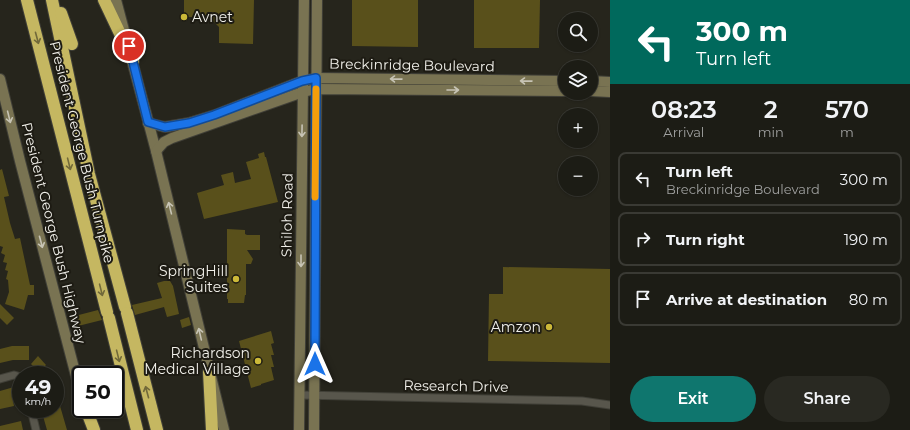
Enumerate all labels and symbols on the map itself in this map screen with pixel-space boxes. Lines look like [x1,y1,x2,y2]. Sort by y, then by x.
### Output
place label: Avnet [192,8,233,26]
marker: Avnet [179,12,189,22]
pin [112,29,146,63]
one-way arrow [34,31,42,44]
street label: President George Bush Turnpike [46,39,118,265]
street label: Breckinridge Boulevard [329,55,495,75]
one-way arrow [390,75,403,83]
one-way arrow [520,77,533,85]
one-way arrow [446,86,459,94]
one-way arrow [6,110,14,123]
street label: President George Bush Highway [18,120,90,346]
one-way arrow [298,124,306,137]
one-way arrow [66,157,74,170]
street label: Shiloh Road [277,173,297,257]
one-way arrow [166,202,173,215]
one-way arrow [38,236,45,249]
one-way arrow [297,254,305,267]
place label: SpringHill Suites [159,262,228,296]
marker: SpringHill Suites [231,274,241,284]
one-way arrow [98,283,106,296]
place label: Amzon [491,318,541,336]
marker: Amzon [544,322,554,332]
one-way arrow [196,328,204,341]
position arrow [294,343,336,385]
place label: Richardson Medical Village [144,344,250,378]
one-way arrow [115,349,123,362]
marker: Richardson Medical Village [253,356,263,366]
speed limit sign: 50 [72,366,124,418]
street label: Research Drive [403,376,509,396]
one-way arrow [143,386,151,399]

